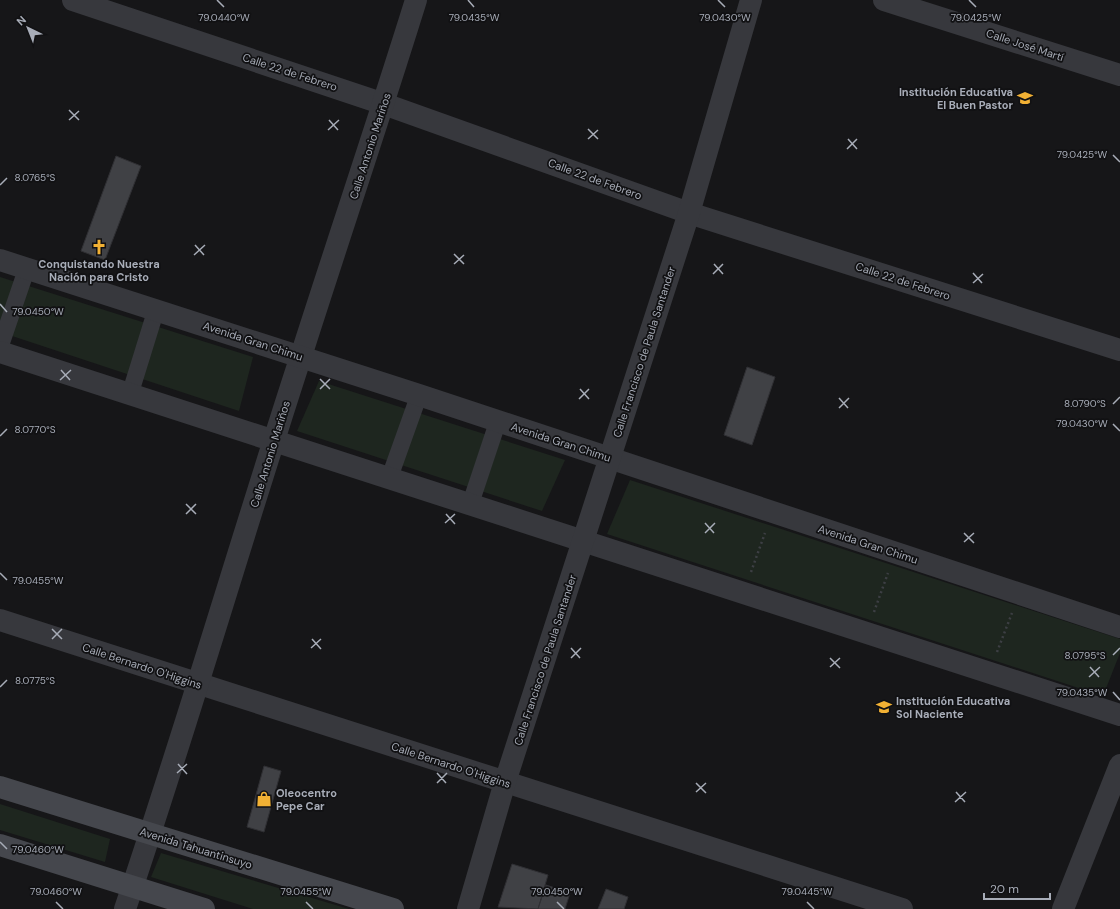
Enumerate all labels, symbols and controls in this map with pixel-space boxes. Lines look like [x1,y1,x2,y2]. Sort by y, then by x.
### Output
north arrow [8,8,48,48]
text: 79.0440°W [198,11,250,24]
text: 79.0435°W [449,11,500,24]
text: 79.0430°W [699,11,751,24]
text: 79.0425°W [951,11,1002,24]
text: N [13,13,29,29]
street label: Calle José Martí [984,26,1066,64]
street label: Calle 22 de Febrero [241,50,339,94]
place label: Institución Educativa El Buen Pastor [899,85,1014,112]
school or university icon: Institución Educativa El Buen Pastor [1016,89,1034,107]
street label: Calle Antonio Mariños [346,91,394,201]
text: 79.0425°W [1057,148,1108,161]
street label: Calle 22 de Febrero [546,156,644,202]
text: 8.0765°S [15,171,56,184]
church icon: Conquistando Nuestra Nación para Cristo [90,238,108,256]
place label: Conquistando Nuestra Nación para Cristo [38,257,160,284]
street label: Calle 22 de Febrero [854,259,952,303]
street label: Calle Francisco de Paula Santander [610,265,678,439]
text: 79.0450°W [12,305,64,318]
street label: Avenida Gran Chimu [201,318,305,364]
text: 8.0790°S [1064,397,1106,410]
street label: Calle Antonio Mariños [247,399,293,509]
text: 79.0430°W [1056,417,1108,430]
street label: Avenida Gran Chimu [509,419,613,465]
text: 8.0770°S [15,423,56,436]
street label: Avenida Gran Chimu [816,521,920,567]
street label: Calle Francisco de Paula Santander [511,573,579,747]
text: 79.0455°W [13,574,64,587]
street label: Calle Bernardo O'Higgins [81,640,203,692]
text: 8.0795°S [1064,649,1106,662]
text: 8.0775°S [15,674,55,687]
text: 79.0435°W [1057,686,1108,699]
place label: Institución Educativa Sol Naciente [896,694,1010,721]
school or university icon: Institución Educativa Sol Naciente [875,698,893,716]
street label: Calle Bernardo O'Higgins [390,739,512,791]
place label: Oleocentro Pepe Car [276,786,337,813]
shop icon: Oleocentro Pepe Car [255,790,273,808]
street label: Avenida Tahuantinsuyo [138,824,254,872]
text: 79.0460°W [12,843,64,856]
scale bar [984,875,1050,901]
text: 20 m [990,881,1019,897]
text: 79.0460°W [30,885,82,898]
text: 79.0455°W [281,885,332,898]
text: 79.0450°W [531,885,583,898]
text: 79.0445°W [782,885,833,898]

